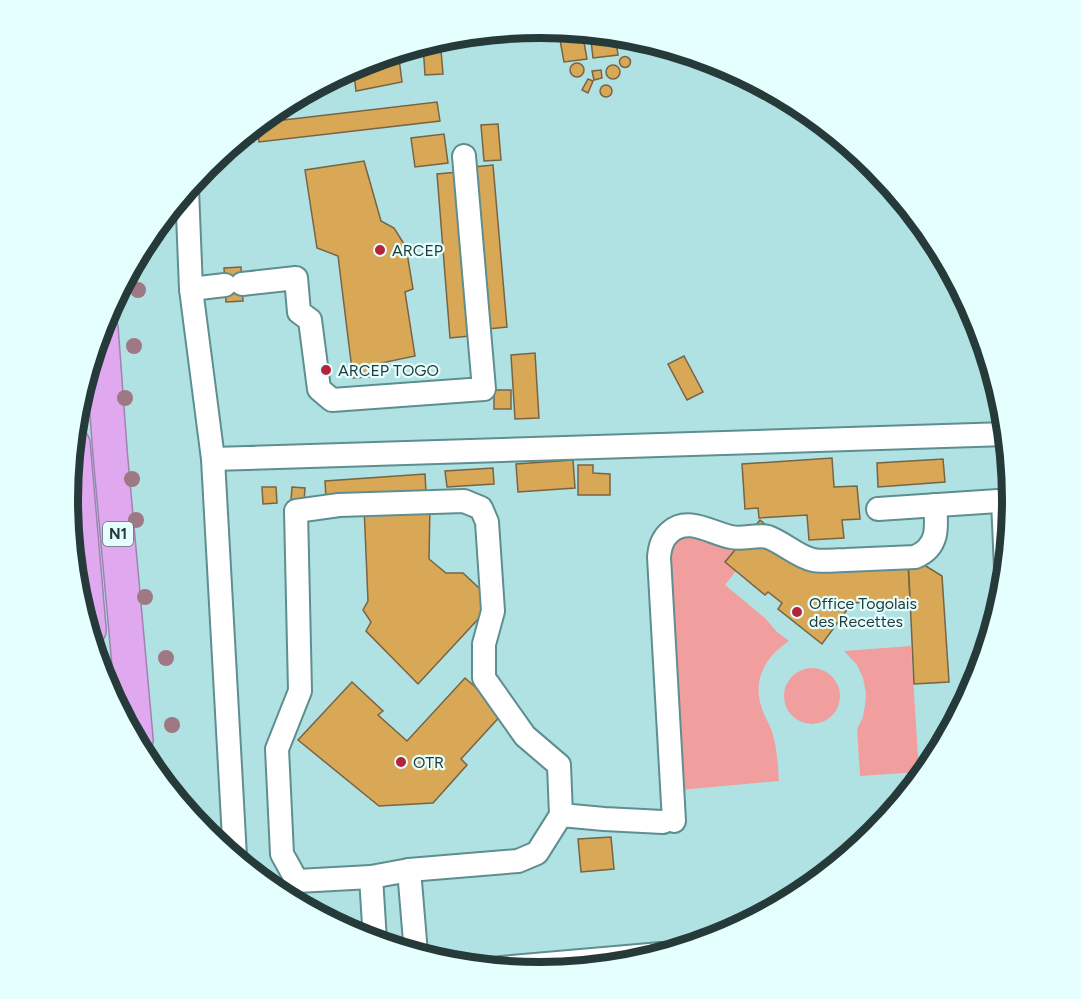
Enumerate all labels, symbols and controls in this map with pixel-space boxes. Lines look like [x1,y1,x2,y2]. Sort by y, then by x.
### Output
place label: ARCEP [392,241,443,260]
marker: ARCEP [373,243,387,257]
place label: ARCEP TOGO [338,361,439,380]
marker: ARCEP TOGO [319,363,333,377]
road number: N1 [103,522,133,546]
place label: Office Togolais des Recettes [809,594,917,631]
marker: Office Togolais des Recettes [790,605,804,619]
place label: OTR [413,753,444,772]
marker: OTR [394,755,408,769]

